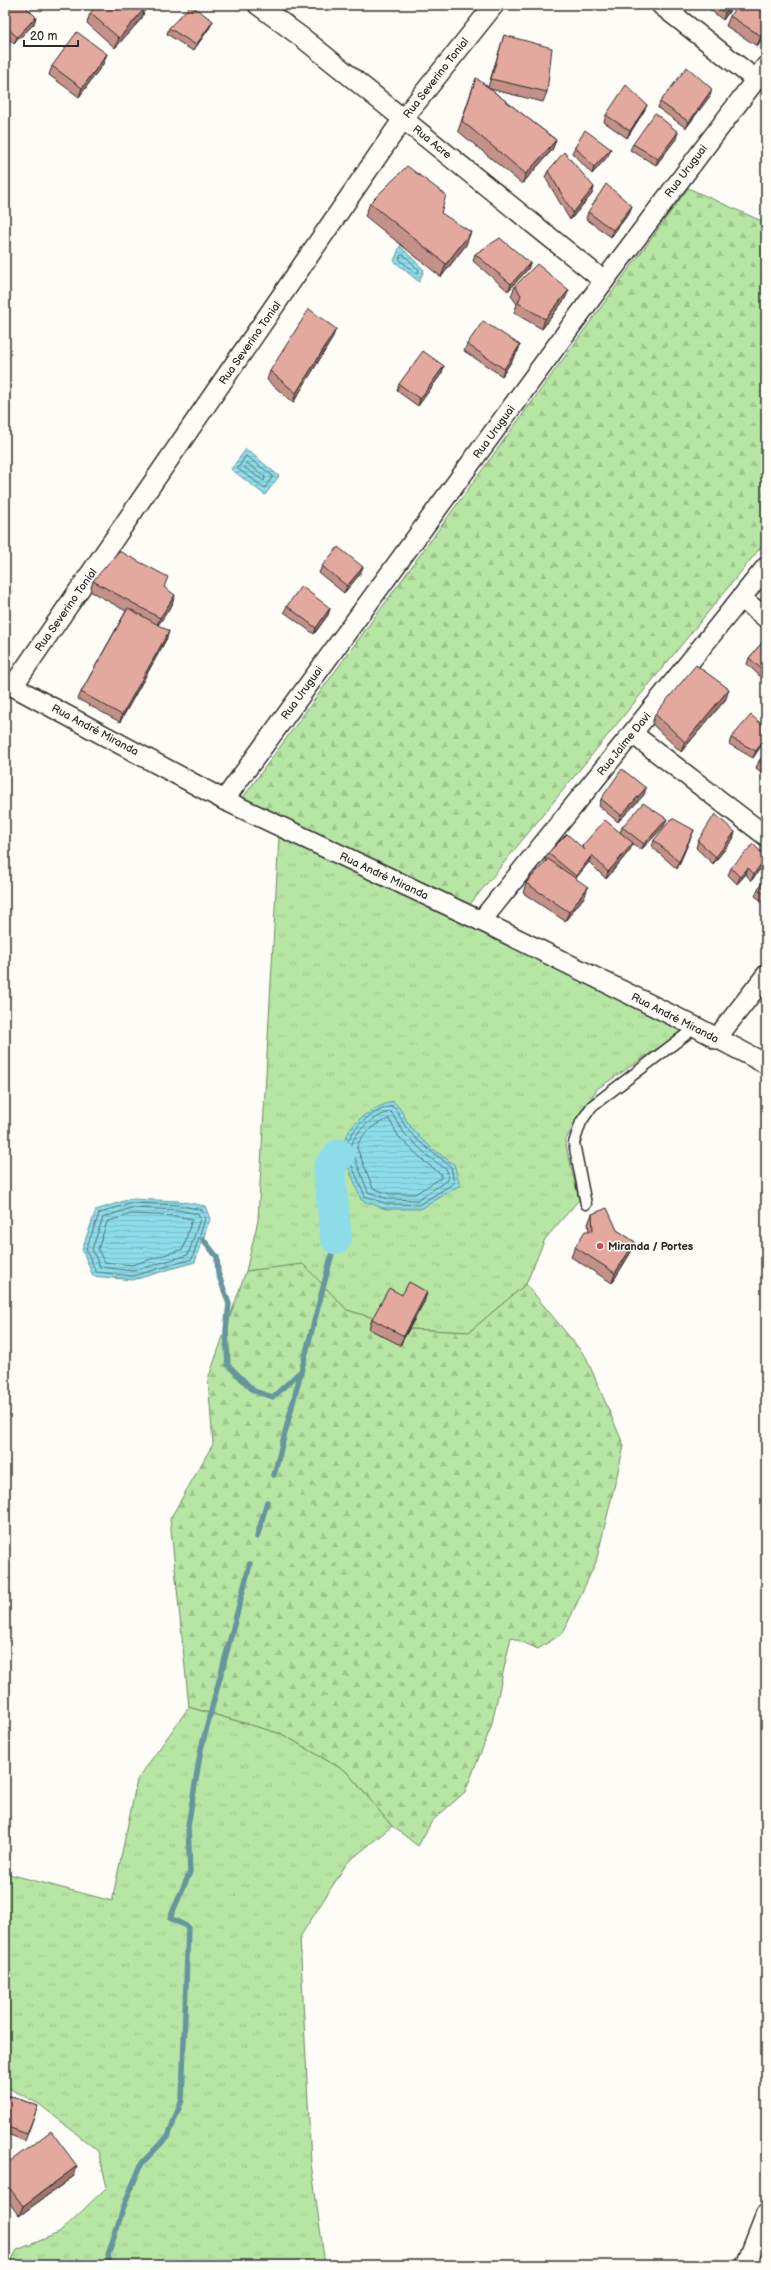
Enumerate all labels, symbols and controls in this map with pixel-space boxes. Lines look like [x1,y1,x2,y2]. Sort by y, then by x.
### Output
scale bar [24,22,78,48]
text: 20 m [30,29,57,44]
street label: Rua Severino Tonial [401,35,471,121]
street label: Rua Acre [410,123,454,162]
street label: Rua Uruguai [662,142,710,200]
street label: Rua Severino Tonial [216,299,284,387]
street label: Rua Uruguai [470,403,518,461]
street label: Rua Severino Tonial [32,566,100,654]
street label: Rua Uruguai [278,664,326,722]
street label: Rua André Miranda [49,702,141,758]
street label: Rua Jaime Davi [595,710,653,778]
street label: Rua André Miranda [338,850,430,902]
street label: Rua André Miranda [629,990,721,1046]
place label: Miranda / Portes [608,1240,694,1253]
marker: Miranda / Portes [595,1241,605,1251]

